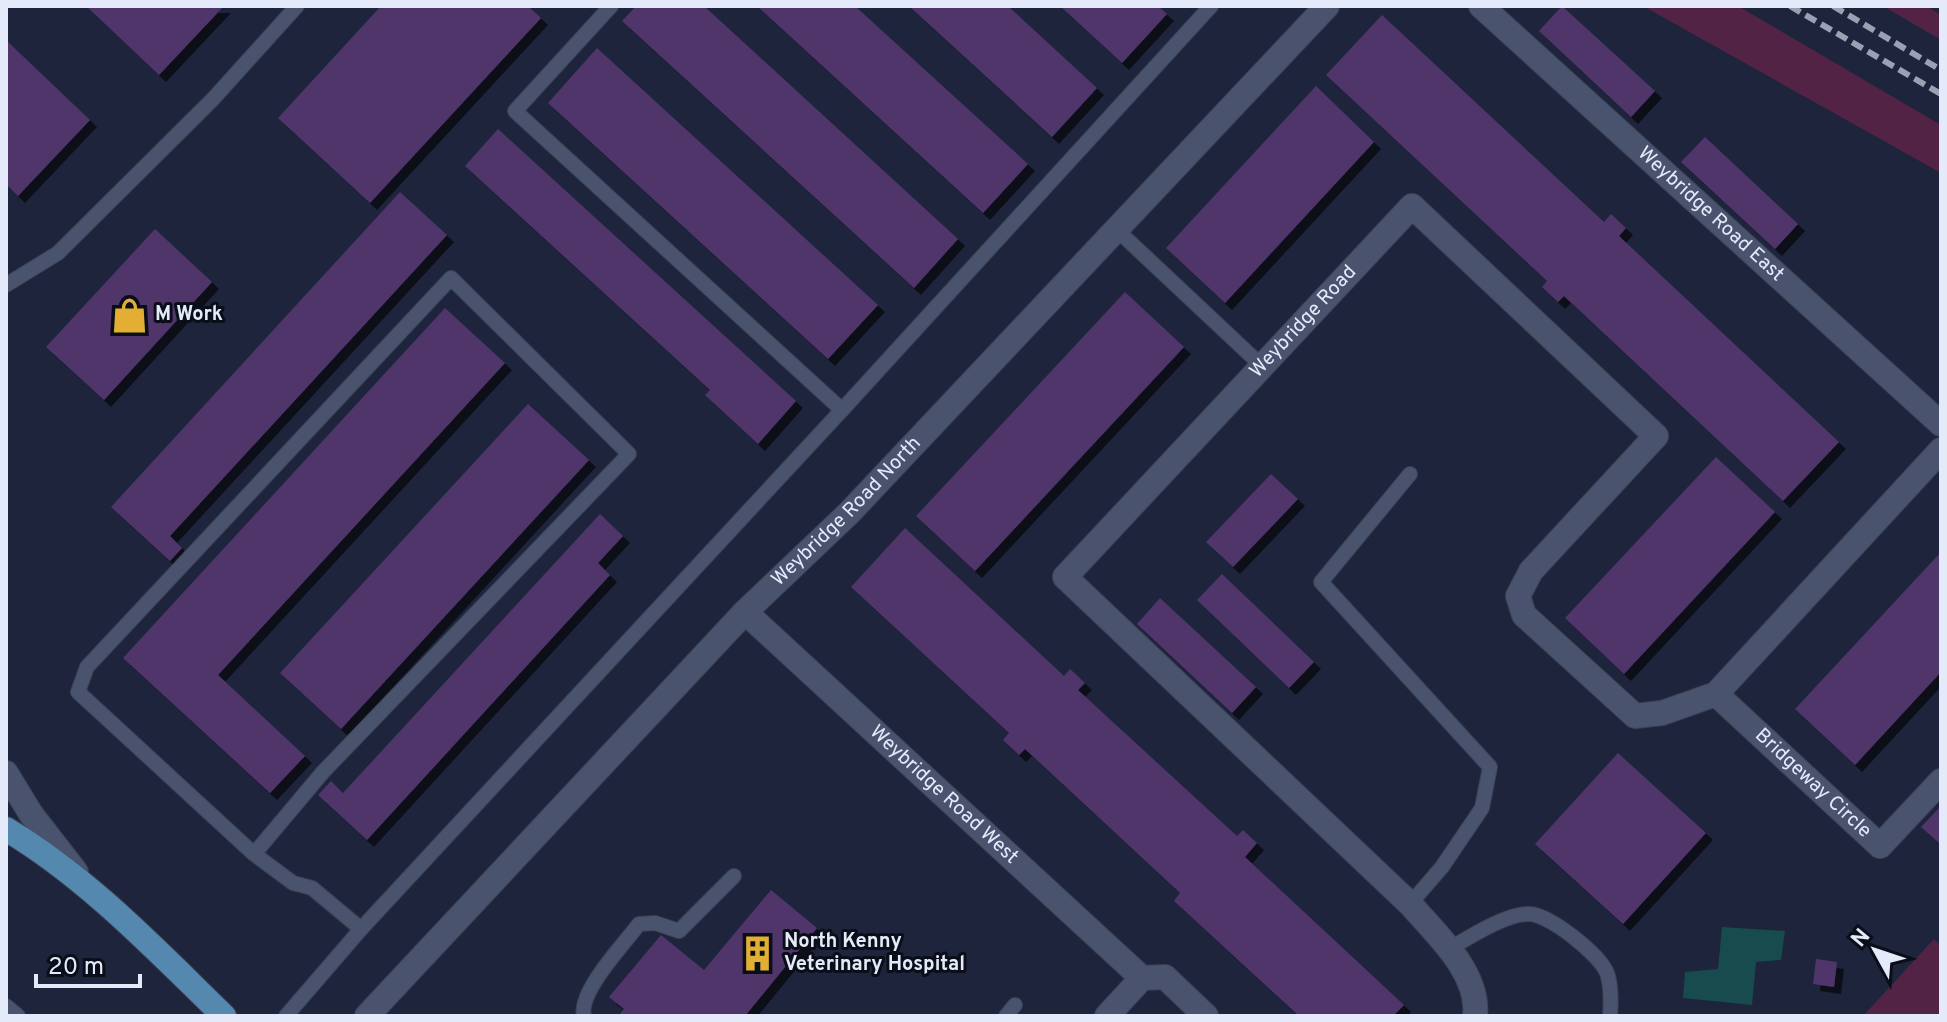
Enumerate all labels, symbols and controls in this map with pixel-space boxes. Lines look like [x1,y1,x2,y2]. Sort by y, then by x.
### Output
street label: Weybridge Road East [1632,141,1789,288]
street label: Weybridge Road [1244,260,1363,384]
shop icon: M Work [110,296,148,334]
place label: M Work [155,302,223,328]
street label: Weybridge Road North [766,431,927,593]
street label: Weybridge Road West [864,720,1023,870]
street label: Bridgeway Circle [1749,723,1877,844]
north arrow [1835,910,1915,990]
text: N [1846,924,1877,953]
place label: North Kenny Veterinary Hospital [784,929,965,978]
building icon: North Kenny Veterinary Hospital [739,934,777,972]
scale bar [36,938,140,988]
text: 20 m [48,953,104,983]

